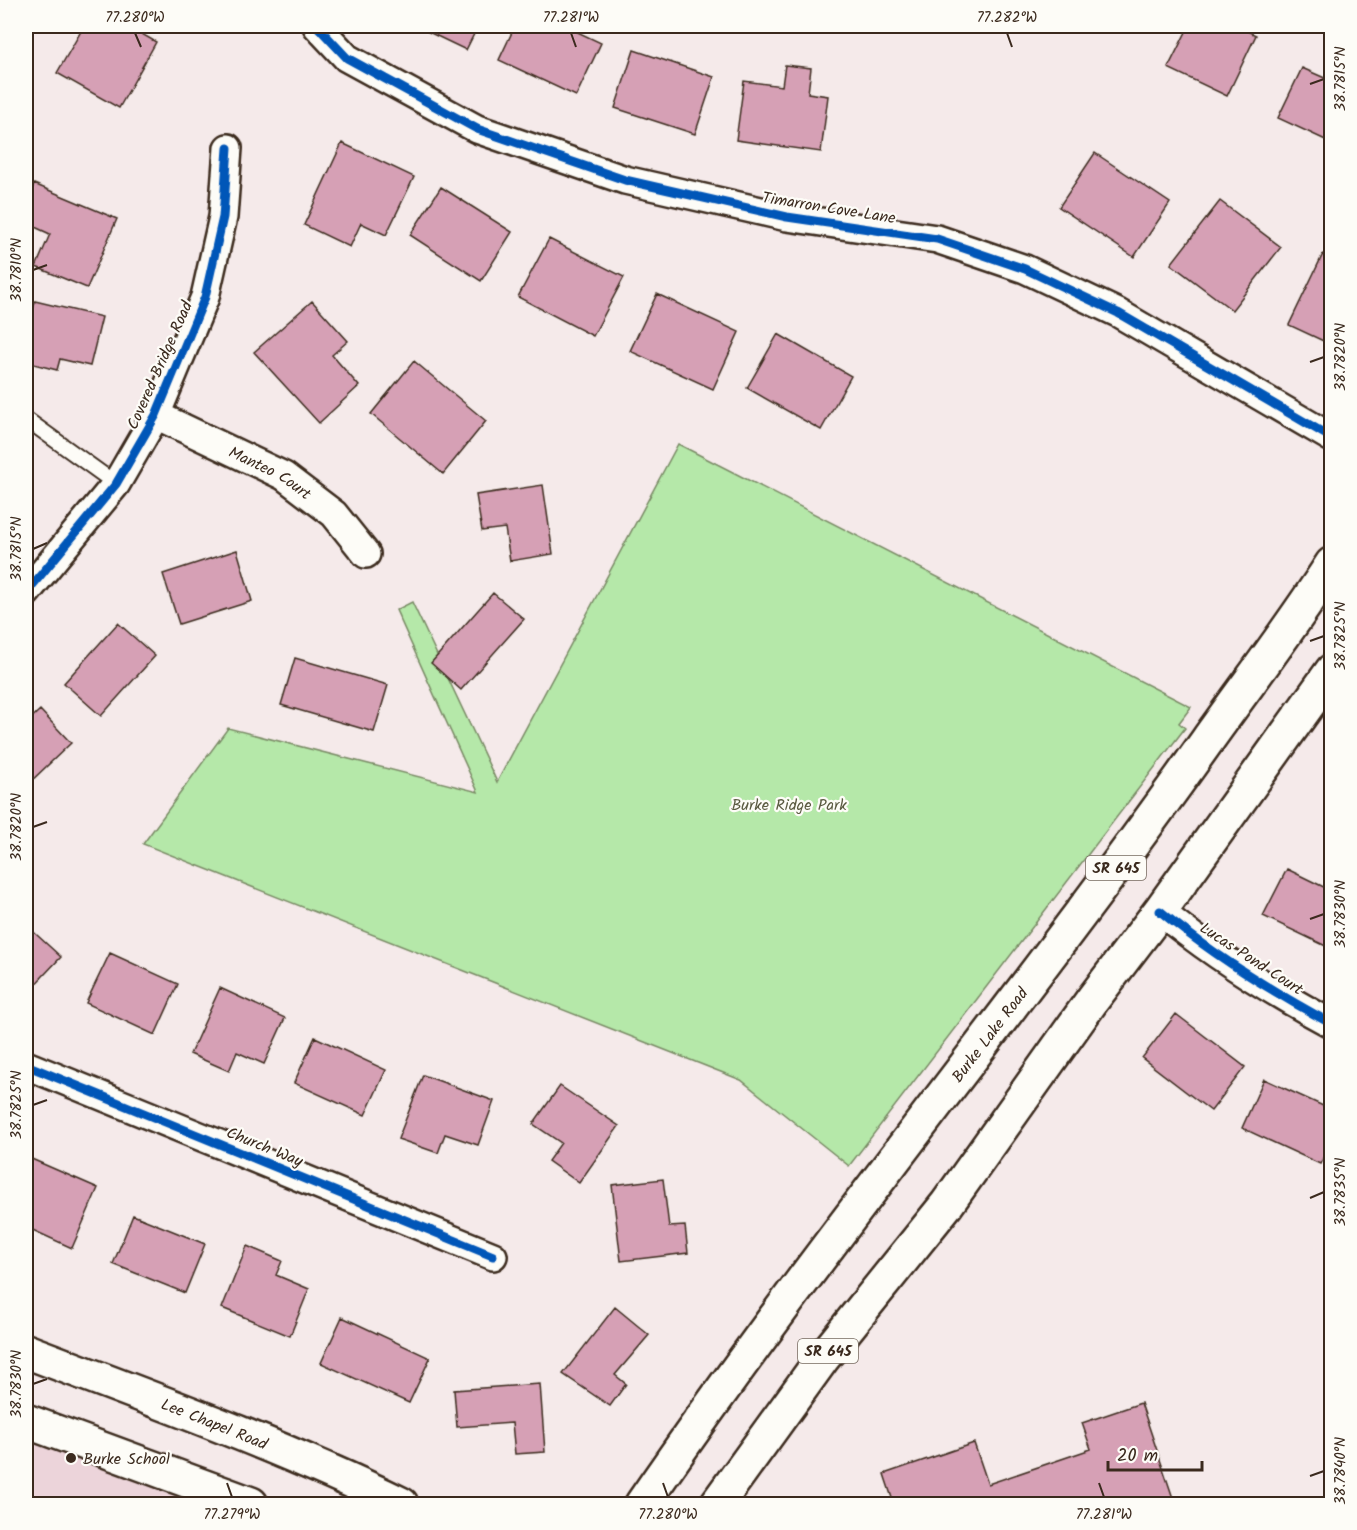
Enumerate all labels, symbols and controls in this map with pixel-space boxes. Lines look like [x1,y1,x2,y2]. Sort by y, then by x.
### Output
text: 77.280°W [105,6,165,30]
text: 77.281°W [543,6,600,30]
text: 77.282°W [977,6,1038,30]
text: 38.7815°N [1329,46,1353,112]
street label: Timarron Cove Lane [760,186,897,231]
text: 38.7810°N [5,238,29,302]
street label: Covered Bridge Road [121,296,200,434]
text: 38.7820°N [1329,323,1353,391]
street label: Manteo Court [224,440,317,507]
text: 38.7815°N [5,516,29,582]
text: 38.7825°N [1329,601,1353,671]
text: 38.7820°N [5,793,29,861]
park label: Burke Ridge Park [731,793,847,818]
road number: SR 645 [1086,856,1146,880]
text: 38.7830°N [1329,880,1353,948]
street label: Lucas Pond Court [1194,916,1309,1003]
street label: Burke Lake Road [946,982,1035,1088]
text: 38.7825°N [5,1070,29,1140]
street label: Church Way [222,1121,307,1174]
text: 38.7835°N [1329,1158,1353,1226]
road number: SR 645 [798,1339,858,1363]
text: 38.7830°N [5,1350,29,1418]
street label: Lee Chapel Road [157,1393,272,1458]
scale bar [1108,1434,1202,1472]
text: 38.7840°N [1329,1437,1353,1505]
text: 20 m [1117,1442,1158,1471]
place label: Burke School [83,1447,170,1472]
marker: Burke School [64,1451,78,1465]
text: 77.279°W [203,1503,261,1527]
text: 77.280°W [638,1503,698,1527]
text: 77.281°W [1076,1503,1133,1527]

